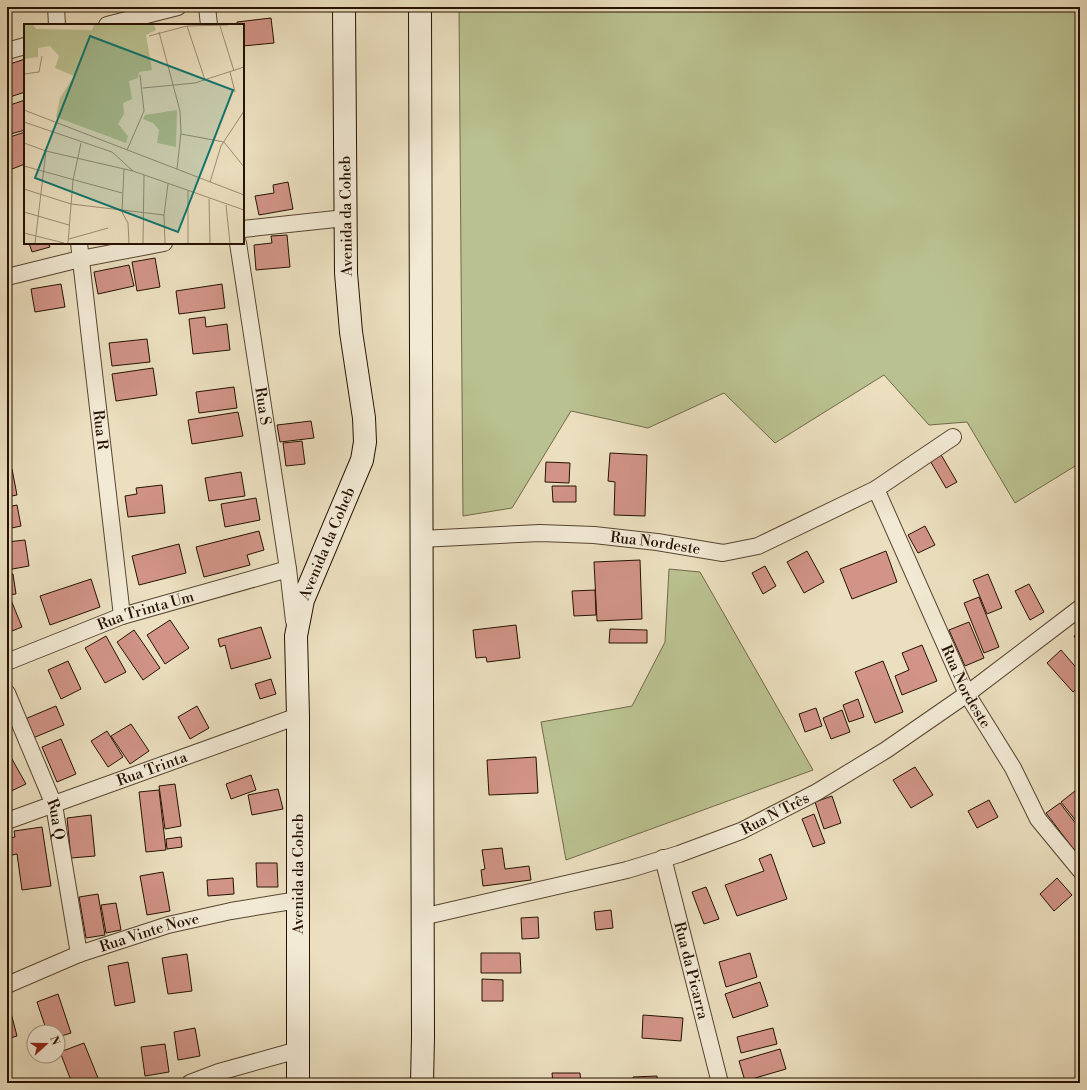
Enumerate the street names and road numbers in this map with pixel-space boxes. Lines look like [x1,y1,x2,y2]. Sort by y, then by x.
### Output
street label: Avenida da Coheb [336,156,357,277]
street label: Rua S [250,386,275,427]
street label: Rua R [88,409,112,451]
street label: Avenida da Coheb [295,484,359,604]
street label: Rua Nordeste [609,528,702,559]
street label: Rua Trinta Um [94,587,196,635]
street label: Rua Nordeste [936,642,995,732]
street label: Rua Trinta [114,748,190,791]
street label: Rua N Três [738,789,813,839]
street label: Rua Q [42,796,69,842]
street label: Avenida da Coheb [289,814,308,935]
street label: Rua Vinte Nove [97,909,201,957]
street label: Rua da Picarra [670,920,713,1022]

